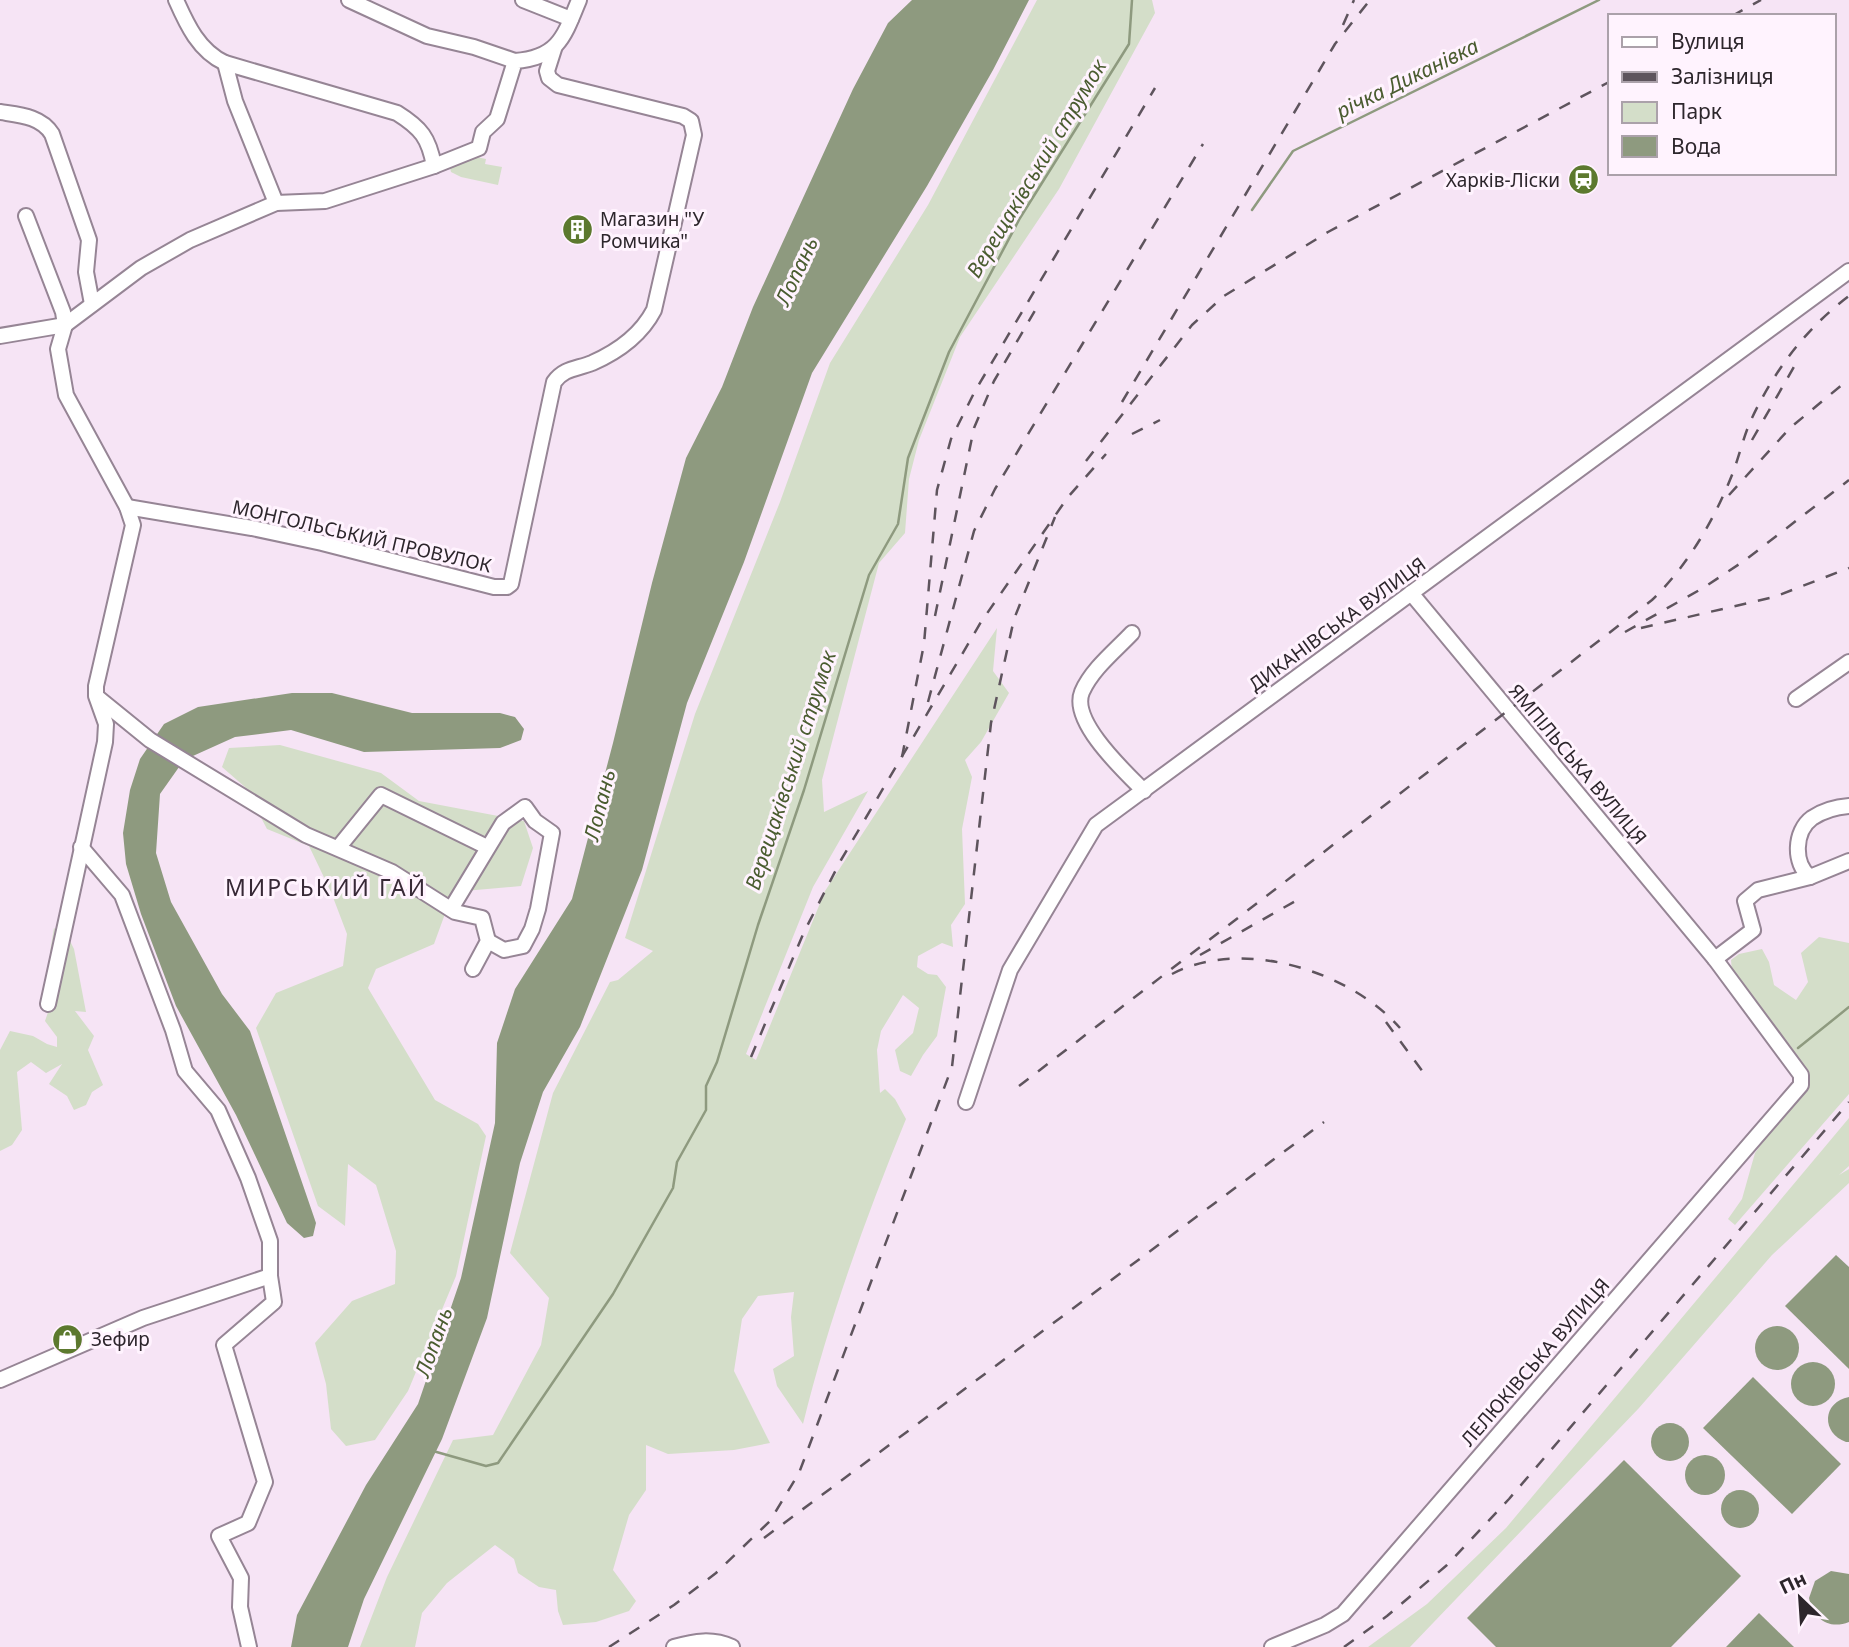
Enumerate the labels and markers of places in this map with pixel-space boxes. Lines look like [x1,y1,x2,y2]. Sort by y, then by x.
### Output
station icon: Харків-Ліски [1566,163,1600,197]
place label: Харків-Ліски [1446,167,1560,193]
place label: Магазин "У Ромчика" [600,206,704,254]
building icon: Магазин "У Ромчика" [560,213,594,247]
shop icon: Зефир [51,1322,85,1356]
place label: Зефир [91,1326,150,1352]

